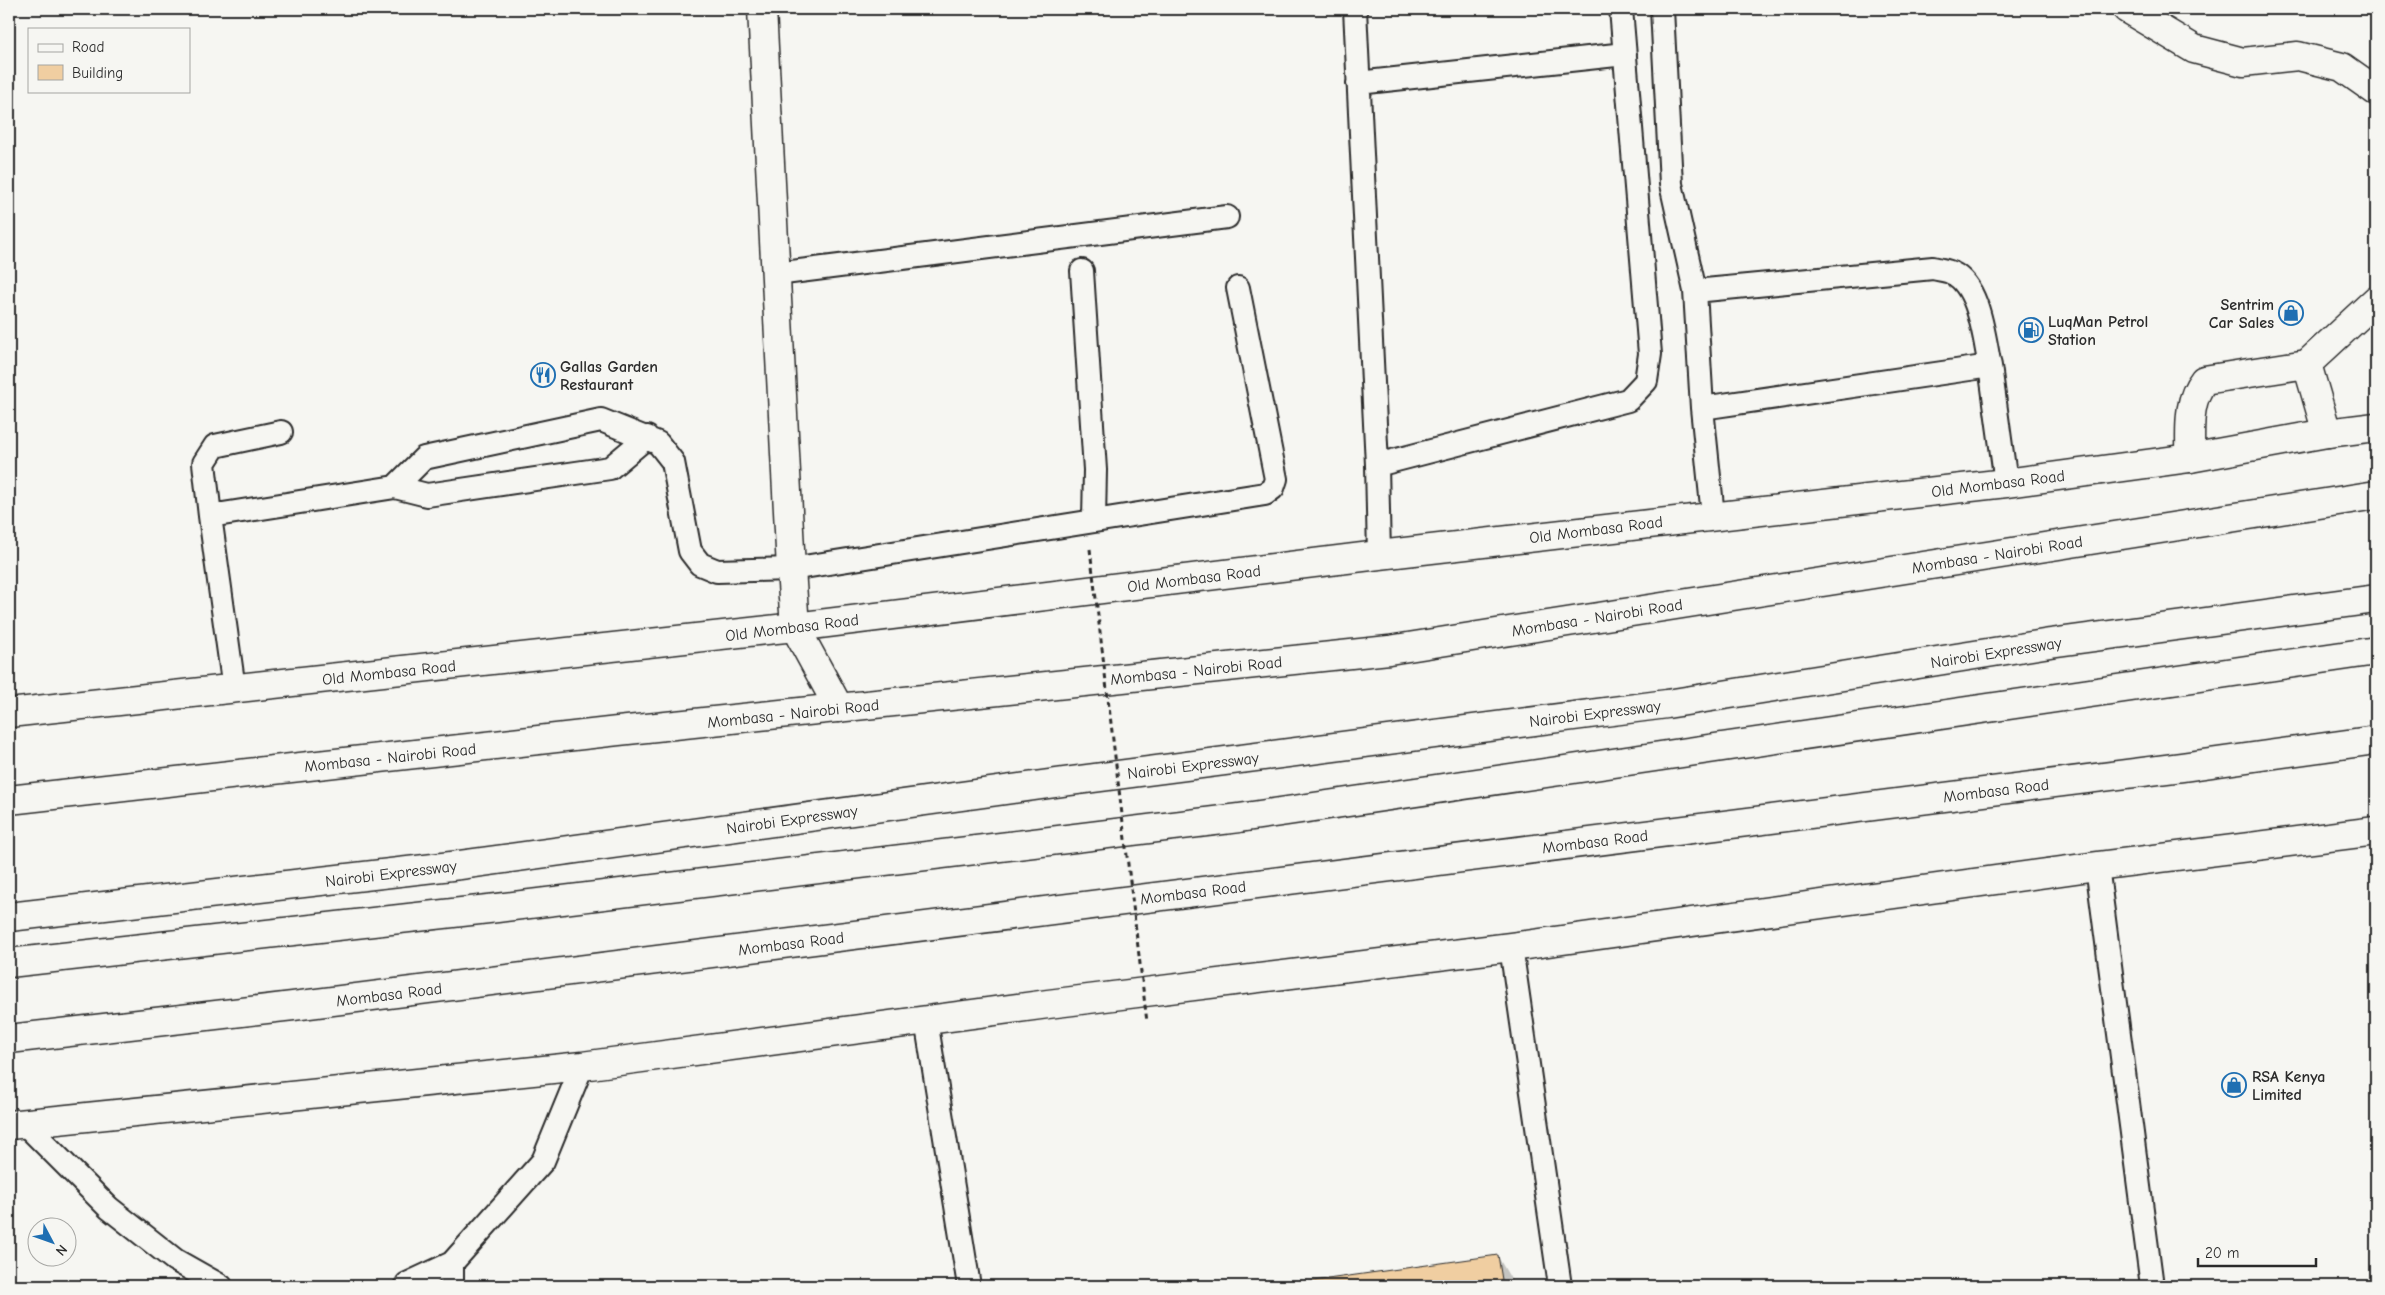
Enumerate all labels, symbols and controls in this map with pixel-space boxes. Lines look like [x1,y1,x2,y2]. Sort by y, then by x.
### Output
legend [28,28,190,92]
text: Road [72,38,104,56]
text: Building [72,64,123,82]
place label: Sentrim Car Sales [2209,296,2274,332]
shop icon: Sentrim Car Sales [2278,300,2304,326]
place label: LuqMan Petrol Station [2048,313,2148,349]
fuel station icon: LuqMan Petrol Station [2018,317,2044,343]
place label: Gallas Garden Restaurant [560,358,658,394]
restaurant icon: Gallas Garden Restaurant [530,362,556,388]
street label: Old Mombasa Road [1930,467,2066,501]
street label: Old Mombasa Road [1528,513,1664,547]
street label: Mombasa - Nairobi Road [1910,533,2084,577]
street label: Old Mombasa Road [1126,562,1262,596]
street label: Mombasa - Nairobi Road [1510,596,1684,640]
street label: Old Mombasa Road [724,611,860,645]
street label: Nairobi Expressway [1929,634,2064,672]
street label: Mombasa - Nairobi Road [1109,653,1283,689]
street label: Old Mombasa Road [321,657,457,689]
street label: Mombasa - Nairobi Road [706,696,880,732]
street label: Nairobi Expressway [1528,697,1663,731]
street label: Mombasa - Nairobi Road [303,740,477,776]
street label: Nairobi Expressway [1126,749,1261,783]
street label: Mombasa Road [1942,776,2050,806]
street label: Nairobi Expressway [725,802,860,838]
street label: Mombasa Road [1541,827,1649,857]
street label: Nairobi Expressway [324,857,459,891]
street label: Mombasa Road [1139,878,1247,908]
street label: Mombasa Road [737,929,845,959]
street label: Mombasa Road [335,980,443,1010]
place label: RSA Kenya Limited [2252,1068,2325,1104]
shop icon: RSA Kenya Limited [2221,1072,2247,1098]
north arrow [28,1218,78,1268]
scale bar [2198,1235,2315,1267]
text: N [52,1241,71,1259]
text: 20 m [2205,1244,2239,1262]

